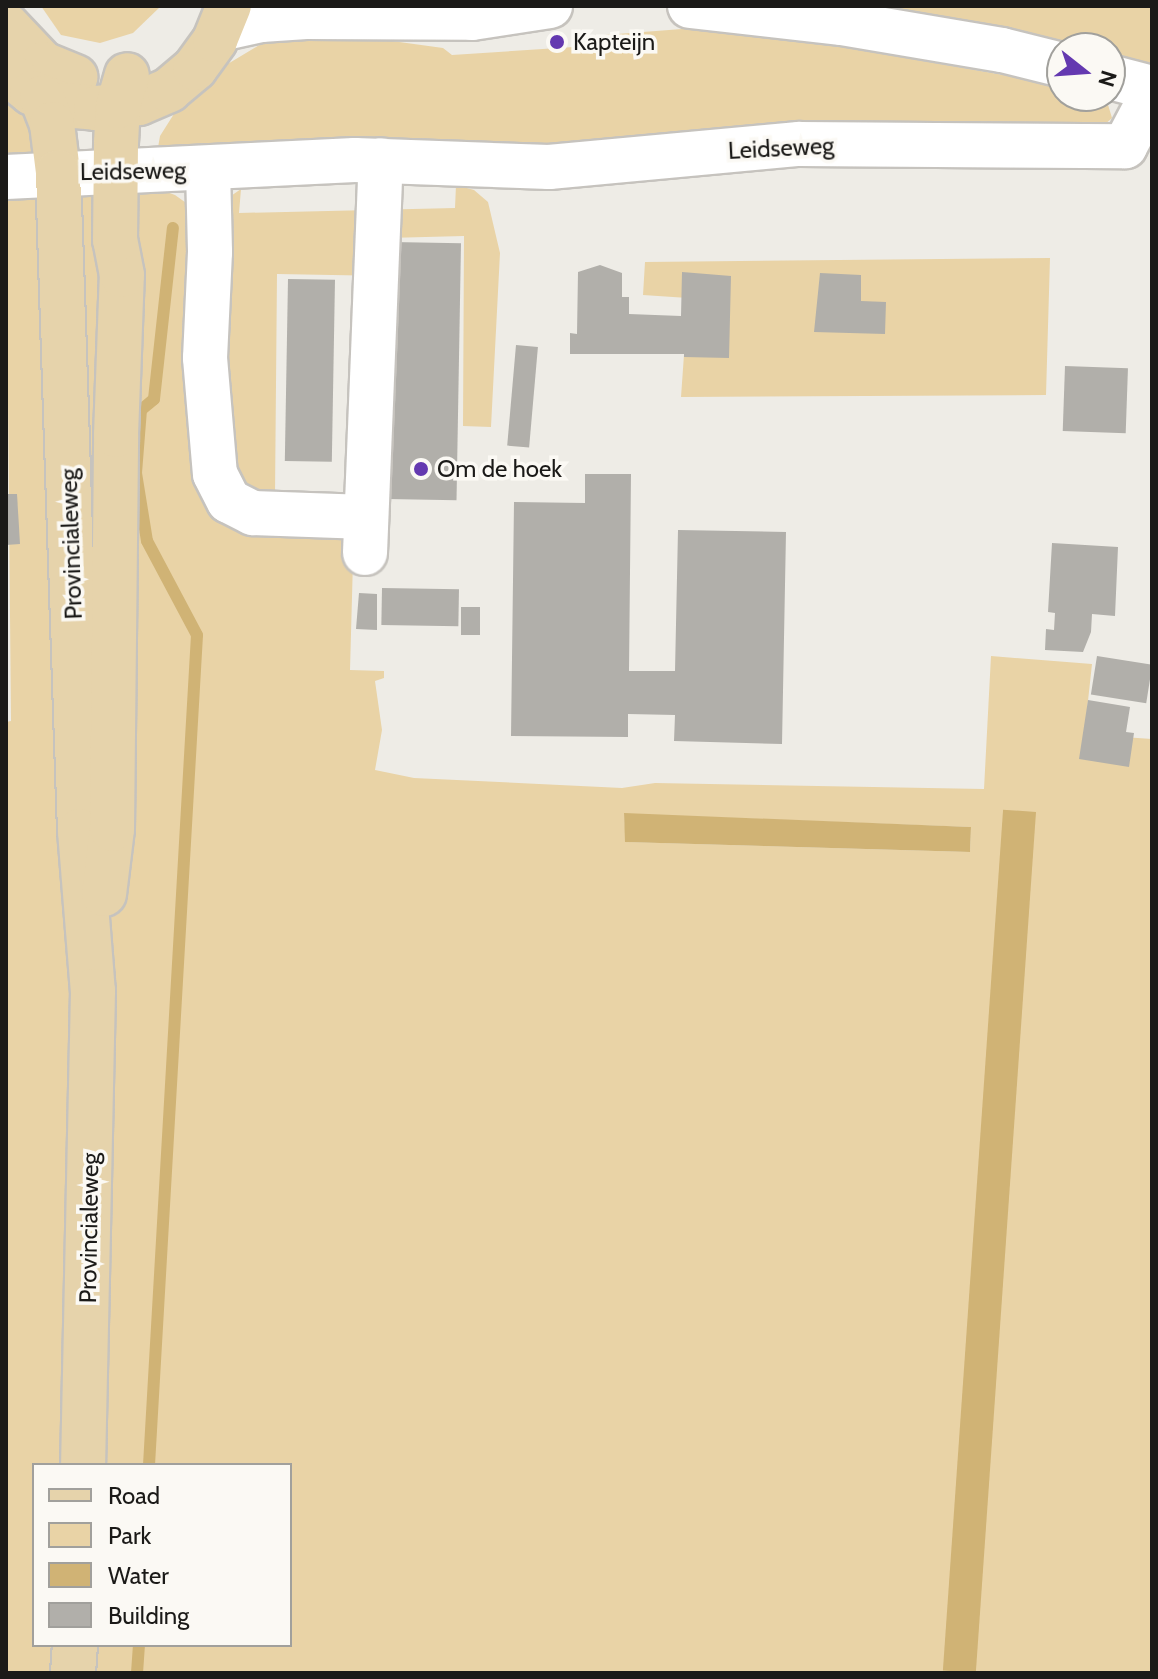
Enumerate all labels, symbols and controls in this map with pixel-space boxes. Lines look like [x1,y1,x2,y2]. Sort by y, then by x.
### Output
place label: Kapteijn [573,28,655,56]
north arrow [1046,32,1126,112]
marker: Kapteijn [548,33,566,51]
text: N [1092,67,1123,90]
street label: Leidseweg [727,131,835,165]
street label: Leidseweg [80,156,186,186]
place label: Om de hoek [437,455,562,483]
marker: Om de hoek [412,460,430,478]
street label: Provincialeweg [54,468,88,620]
street label: Provincialeweg [73,1152,105,1304]
legend [32,1463,292,1647]
text: Road [108,1481,160,1510]
text: Park [108,1521,151,1550]
text: Water [108,1561,169,1590]
text: Building [108,1601,189,1630]

